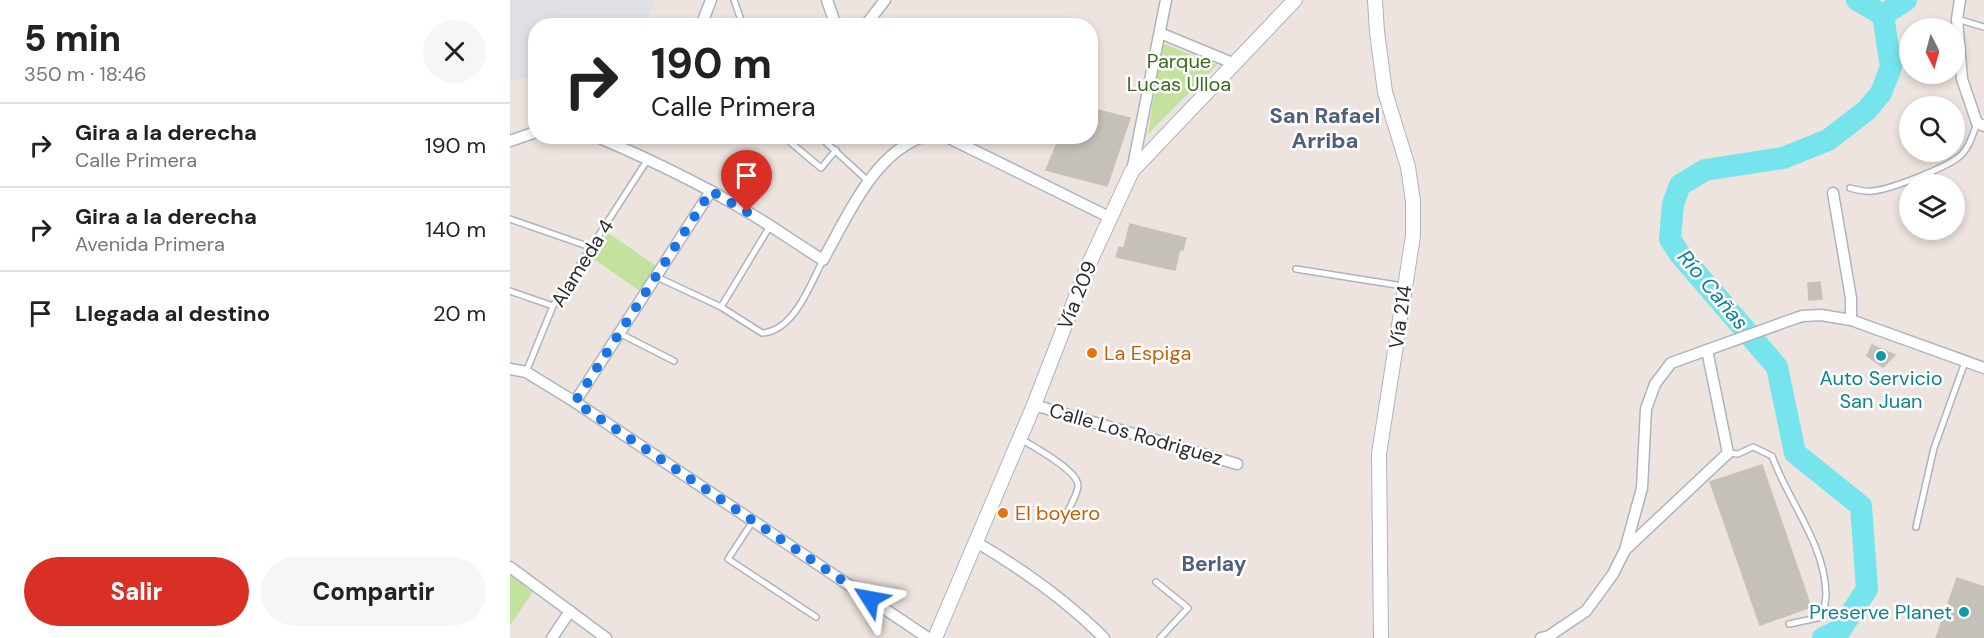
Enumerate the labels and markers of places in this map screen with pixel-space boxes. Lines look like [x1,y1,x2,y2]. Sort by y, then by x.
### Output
pin [721,150,772,212]
place label: La Espiga [1104,340,1191,366]
marker: La Espiga [1085,346,1099,360]
marker: Auto Servicio San Juan [1874,349,1888,363]
place label: Auto Servicio San Juan [1819,365,1943,414]
place label: El boyero [1015,500,1100,526]
marker: El boyero [996,506,1010,520]
place label: Preserve Planet [1809,599,1952,625]
marker: Preserve Planet [1957,605,1971,619]

